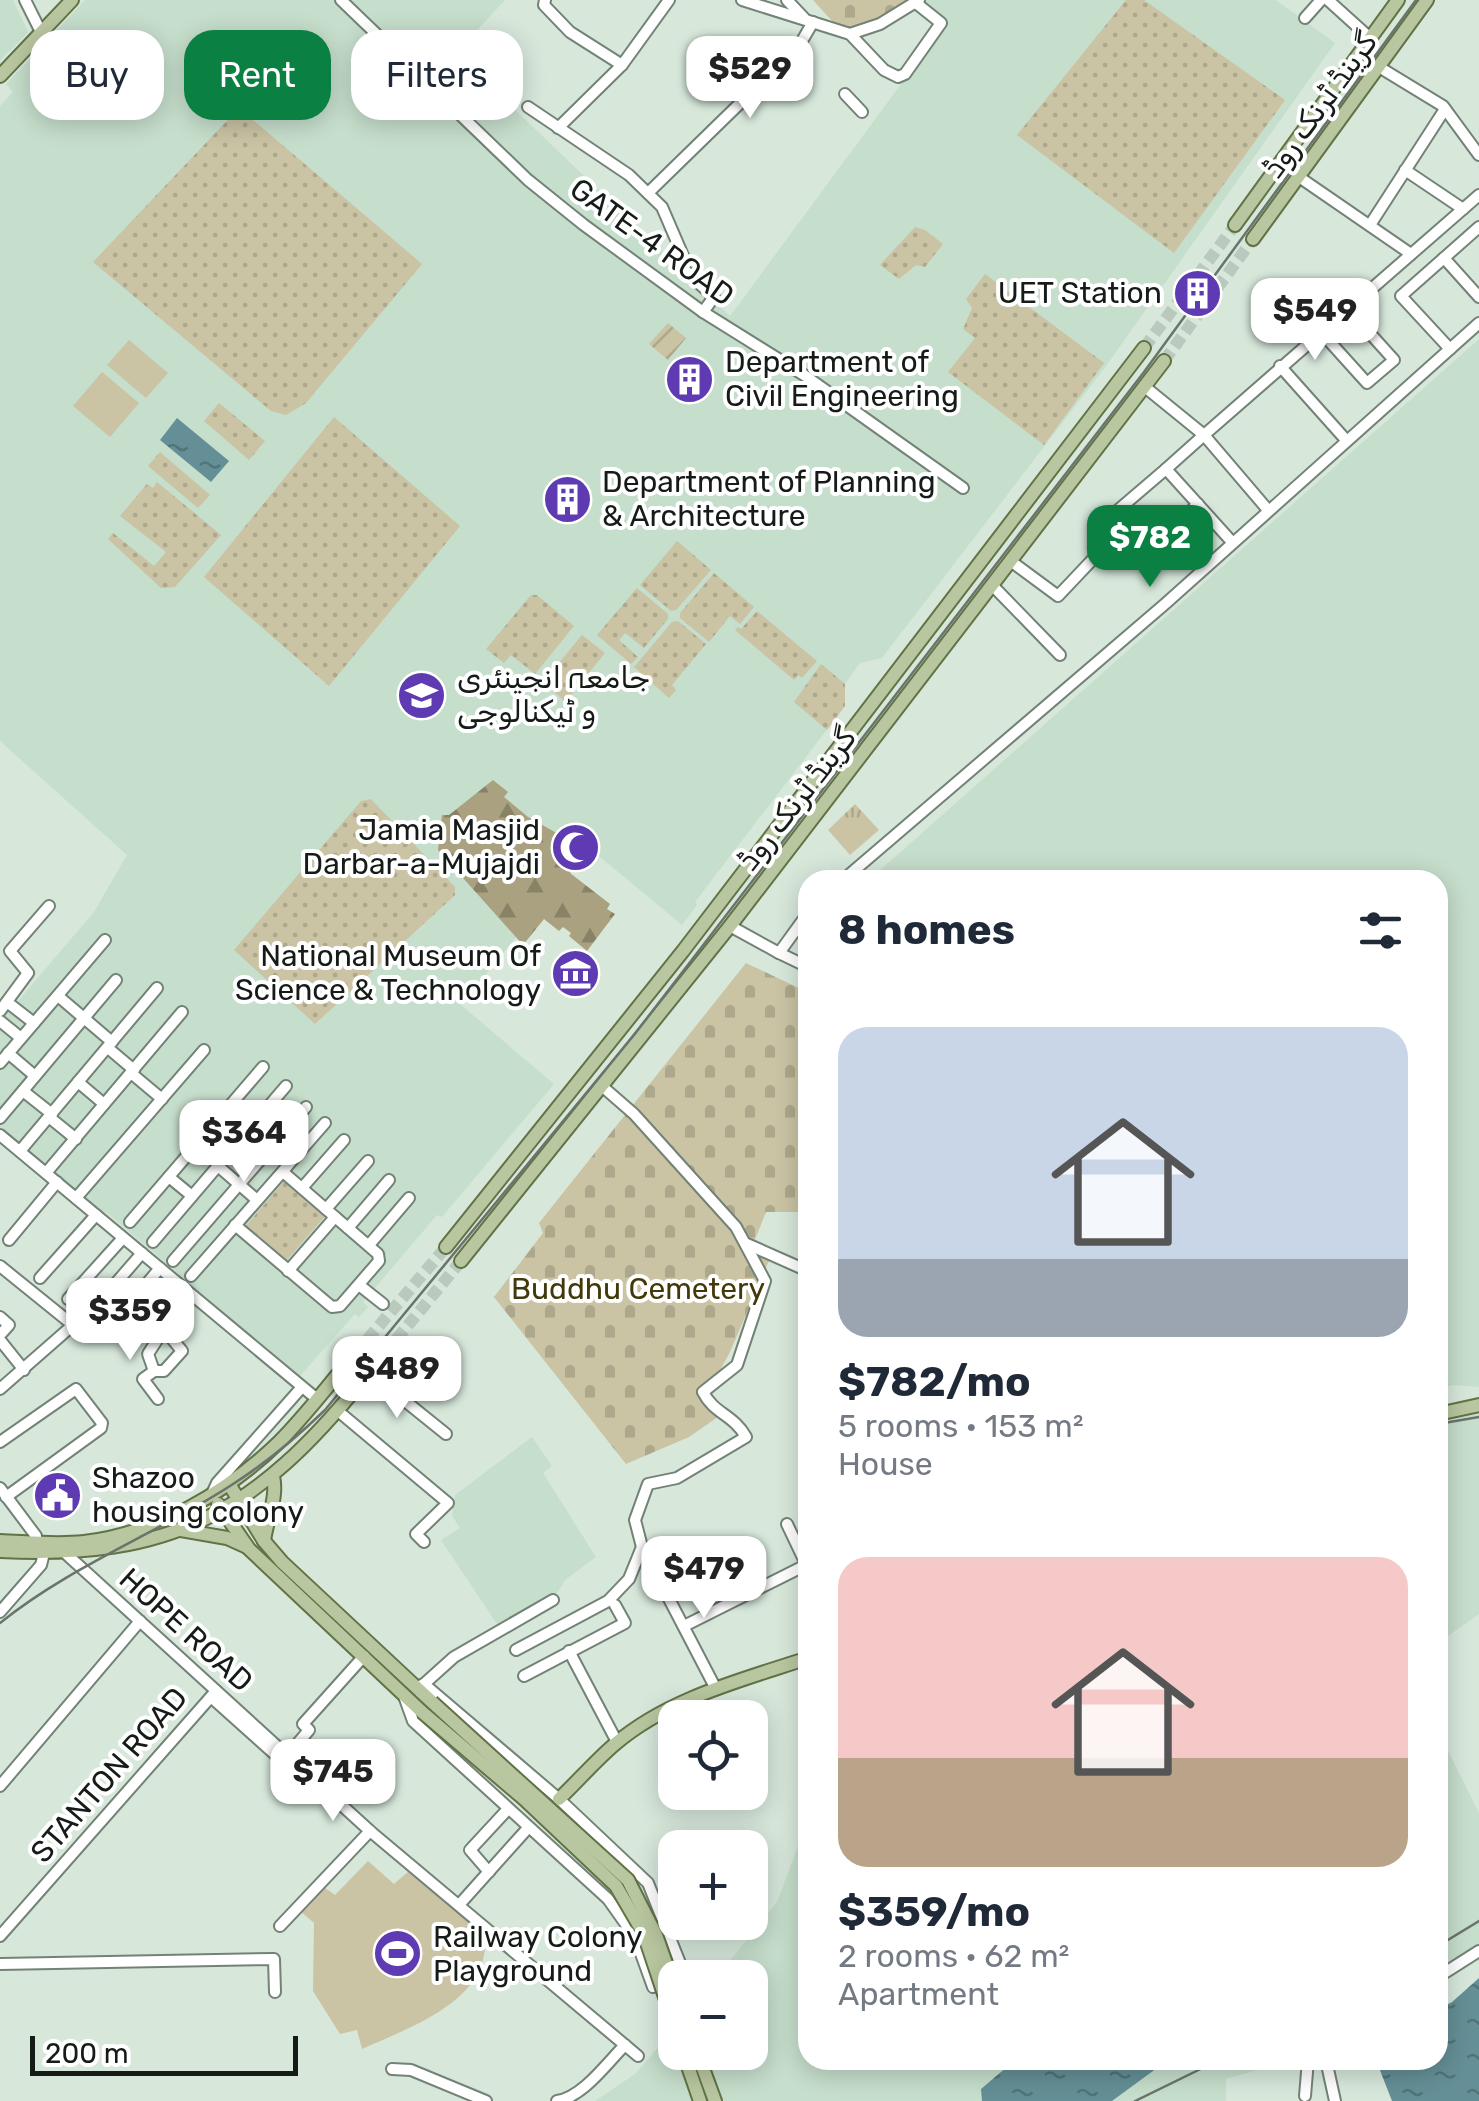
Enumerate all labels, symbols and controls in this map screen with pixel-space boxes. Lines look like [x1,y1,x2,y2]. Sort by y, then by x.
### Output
street label: گرینڈ ٹرنک روڈ [1255,25,1385,185]
chip: Buy [30,30,164,120]
chip: Rent [184,30,331,120]
chip: Filters [351,30,523,120]
pin: $529 [691,36,809,121]
text: $529 [708,49,792,87]
street label: GATE-4 ROAD [563,170,741,314]
building icon: UET Station [1171,267,1223,319]
place label: UET Station [998,275,1162,311]
pin: $549 [1256,278,1374,363]
text: $549 [1273,291,1357,329]
place label: Department of Civil Engineering [725,344,959,414]
building icon: Department of Civil Engineering [664,353,716,405]
place label: Department of Planning & Architecture [602,464,936,534]
building icon: Department of Planning & Architecture [541,473,593,525]
pin: $782 [1091,505,1209,590]
text: $782 [1109,518,1191,556]
place label: جامعہ انجینئری و ٹیکنالوجی [457,660,650,730]
school or university icon: جامعہ انجینئری و ٹیکنالوجی [396,669,448,721]
street label: گرینڈ ٹرنک روڈ [730,720,864,877]
place label: Jamia Masjid Darbar-a-Mujajdi [302,812,540,882]
mosque icon: Jamia Masjid Darbar-a-Mujajdi [549,821,601,873]
icon: filters [1353,903,1408,958]
text: 8 homes [838,905,1015,955]
place label: National Museum Of Science & Technology [235,938,541,1008]
museum icon: National Museum Of Science & Technology [550,947,602,999]
icon: home [1033,1092,1213,1272]
pin: $364 [185,1100,303,1185]
text: $364 [201,1113,287,1151]
park label: Buddhu Cemetery [511,1271,765,1307]
pin: $359 [71,1278,189,1363]
text: $359 [88,1291,172,1329]
pin: $489 [338,1336,456,1421]
text: $489 [354,1349,440,1387]
text: $782/mo [838,1357,1031,1407]
text: 5 rooms · 153 m² [838,1407,1084,1445]
text: House [838,1445,933,1483]
place label: Shazoo housing colony [92,1460,304,1530]
public building icon: Shazoo housing colony [31,1469,83,1521]
pin: $479 [645,1536,763,1621]
text: $479 [663,1549,745,1587]
street label: HOPE ROAD [112,1561,260,1699]
icon: home [1033,1622,1213,1802]
street label: STANTON ROAD [23,1680,195,1870]
map controls [658,1700,768,2070]
button: locate [658,1700,768,1810]
pin: $745 [274,1739,392,1824]
text: $745 [292,1752,374,1790]
button: + [658,1830,768,1940]
text: $359/mo [838,1887,1030,1937]
place label: Railway Colony Playground [433,1919,643,1989]
sports icon: Railway Colony Playground [372,1928,424,1980]
text: 2 rooms · 62 m² [838,1937,1070,1975]
button: − [658,1960,768,2070]
text: Apartment [838,1975,999,2013]
scale bar [30,2031,298,2076]
text: 200 m [45,2037,129,2070]

